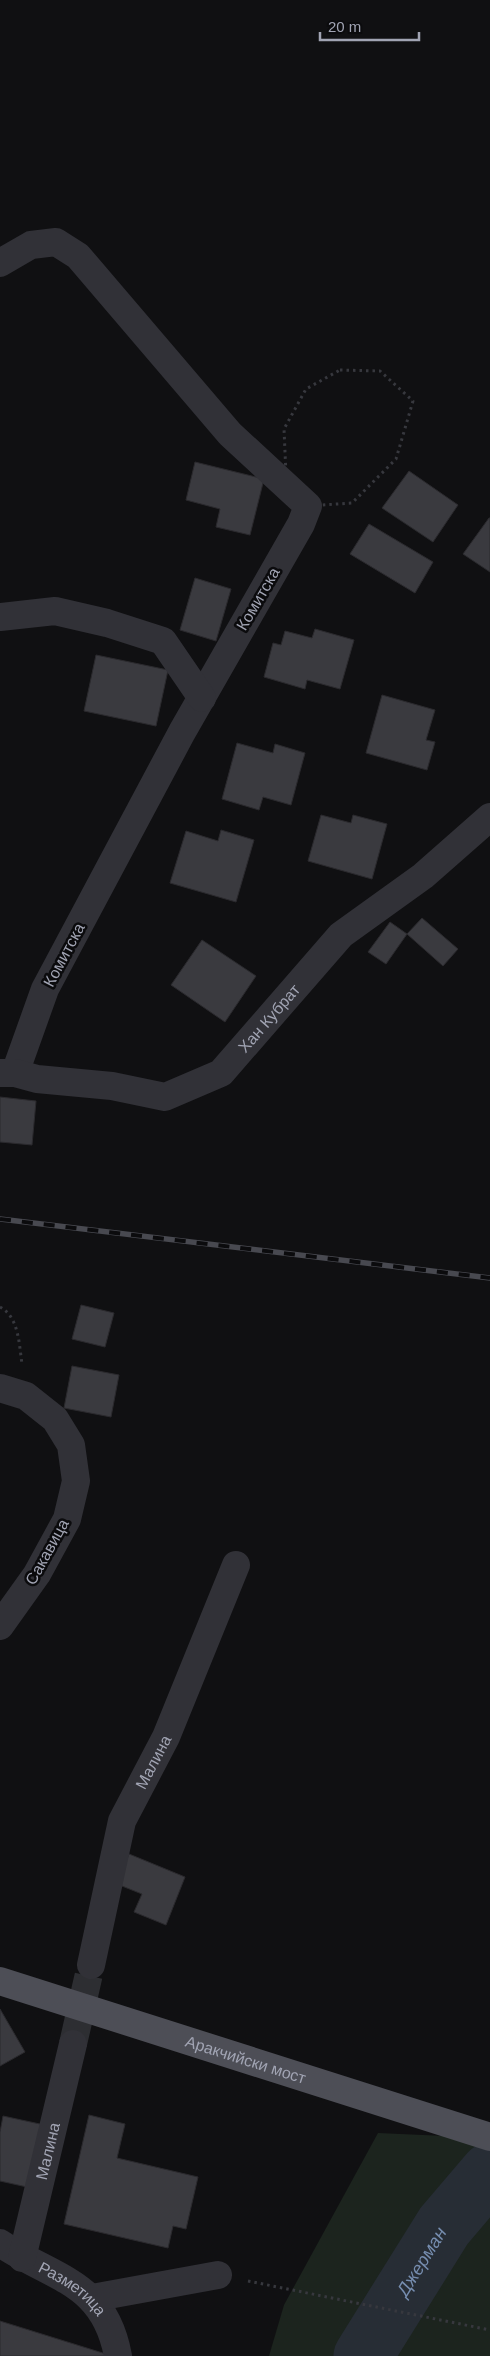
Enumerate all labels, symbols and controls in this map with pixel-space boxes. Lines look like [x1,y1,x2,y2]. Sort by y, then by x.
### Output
scale bar [320,10,419,42]
text: 20 m [328,18,361,35]
street label: Комитска [233,565,283,633]
street label: Комитска [40,920,88,990]
street label: Хан Кубрат [235,980,303,1055]
street label: Сакавица [22,1516,72,1588]
street label: Малина [132,1732,174,1792]
street label: Аракчийски мост [184,2032,309,2087]
street label: Малина [32,2121,63,2181]
water label: Джерман [392,2224,451,2302]
street label: Разметица [36,2258,110,2319]

